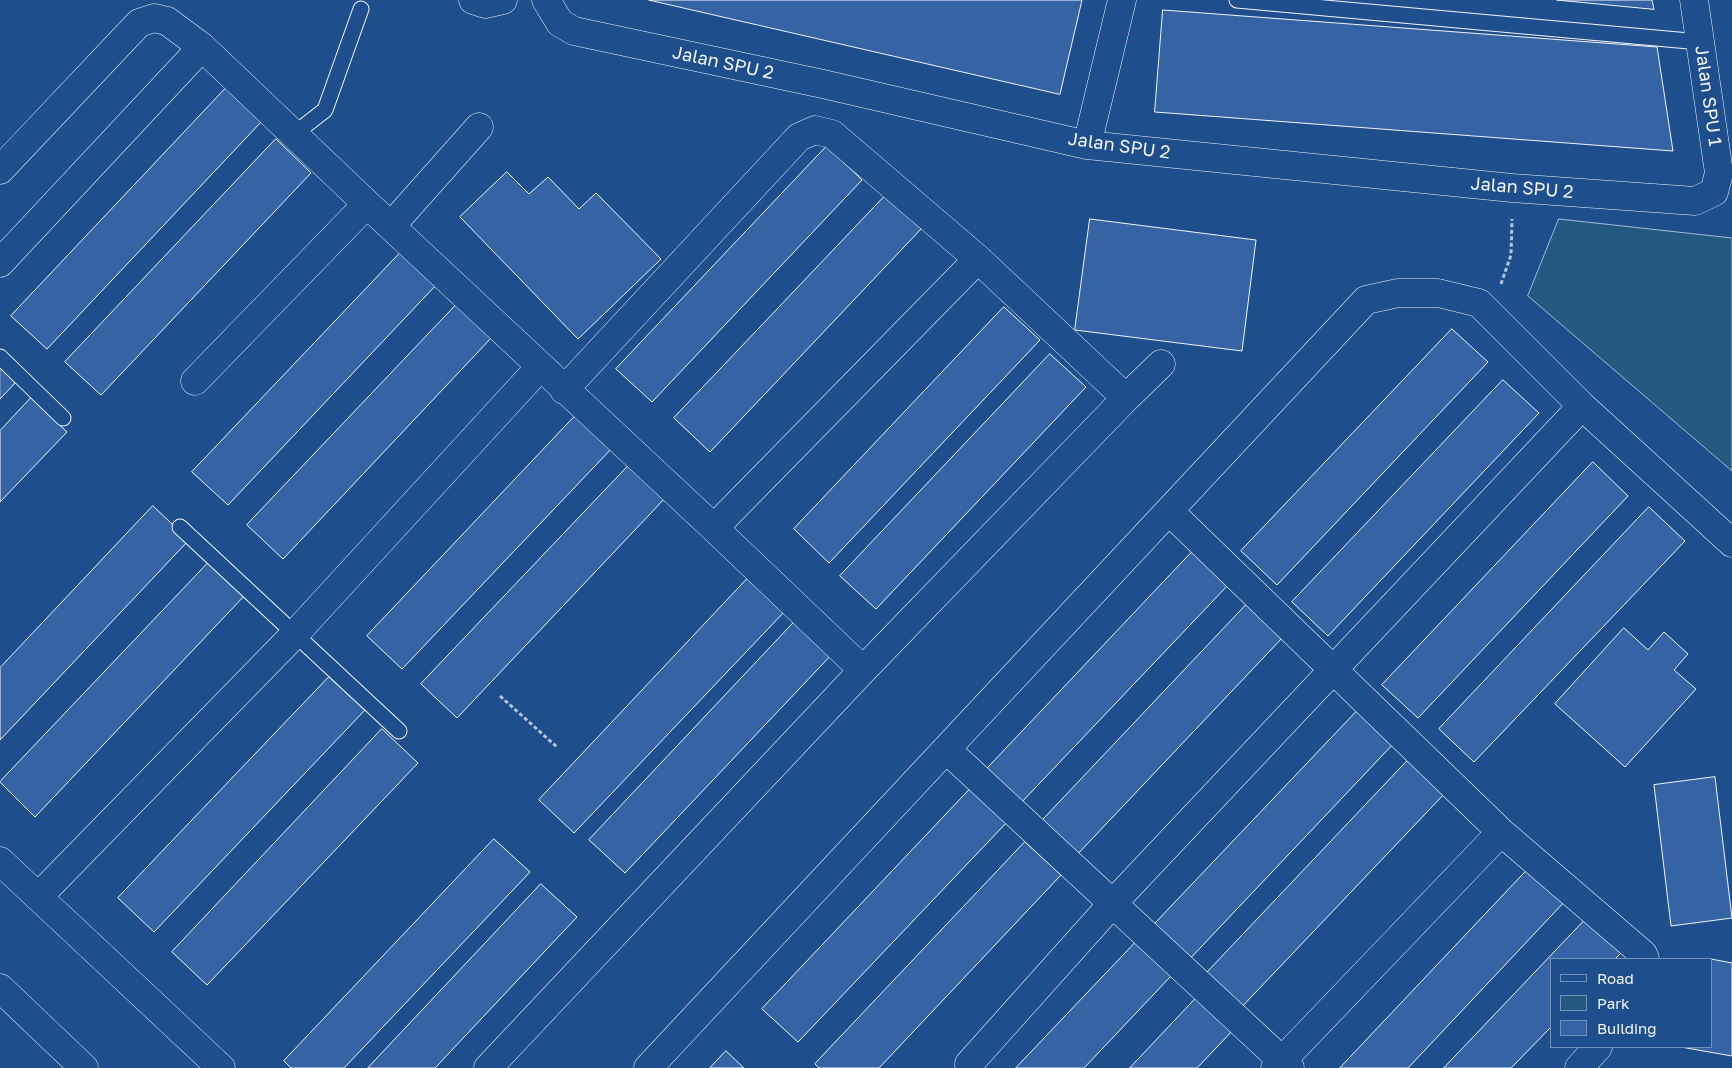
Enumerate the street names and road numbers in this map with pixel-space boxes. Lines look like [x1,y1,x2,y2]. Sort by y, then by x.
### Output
street label: Jalan SPU 2 [670,42,776,84]
street label: Jalan SPU 1 [1690,44,1726,148]
street label: Jalan SPU 2 [1066,128,1172,164]
street label: Jalan SPU 2 [1470,173,1574,203]

